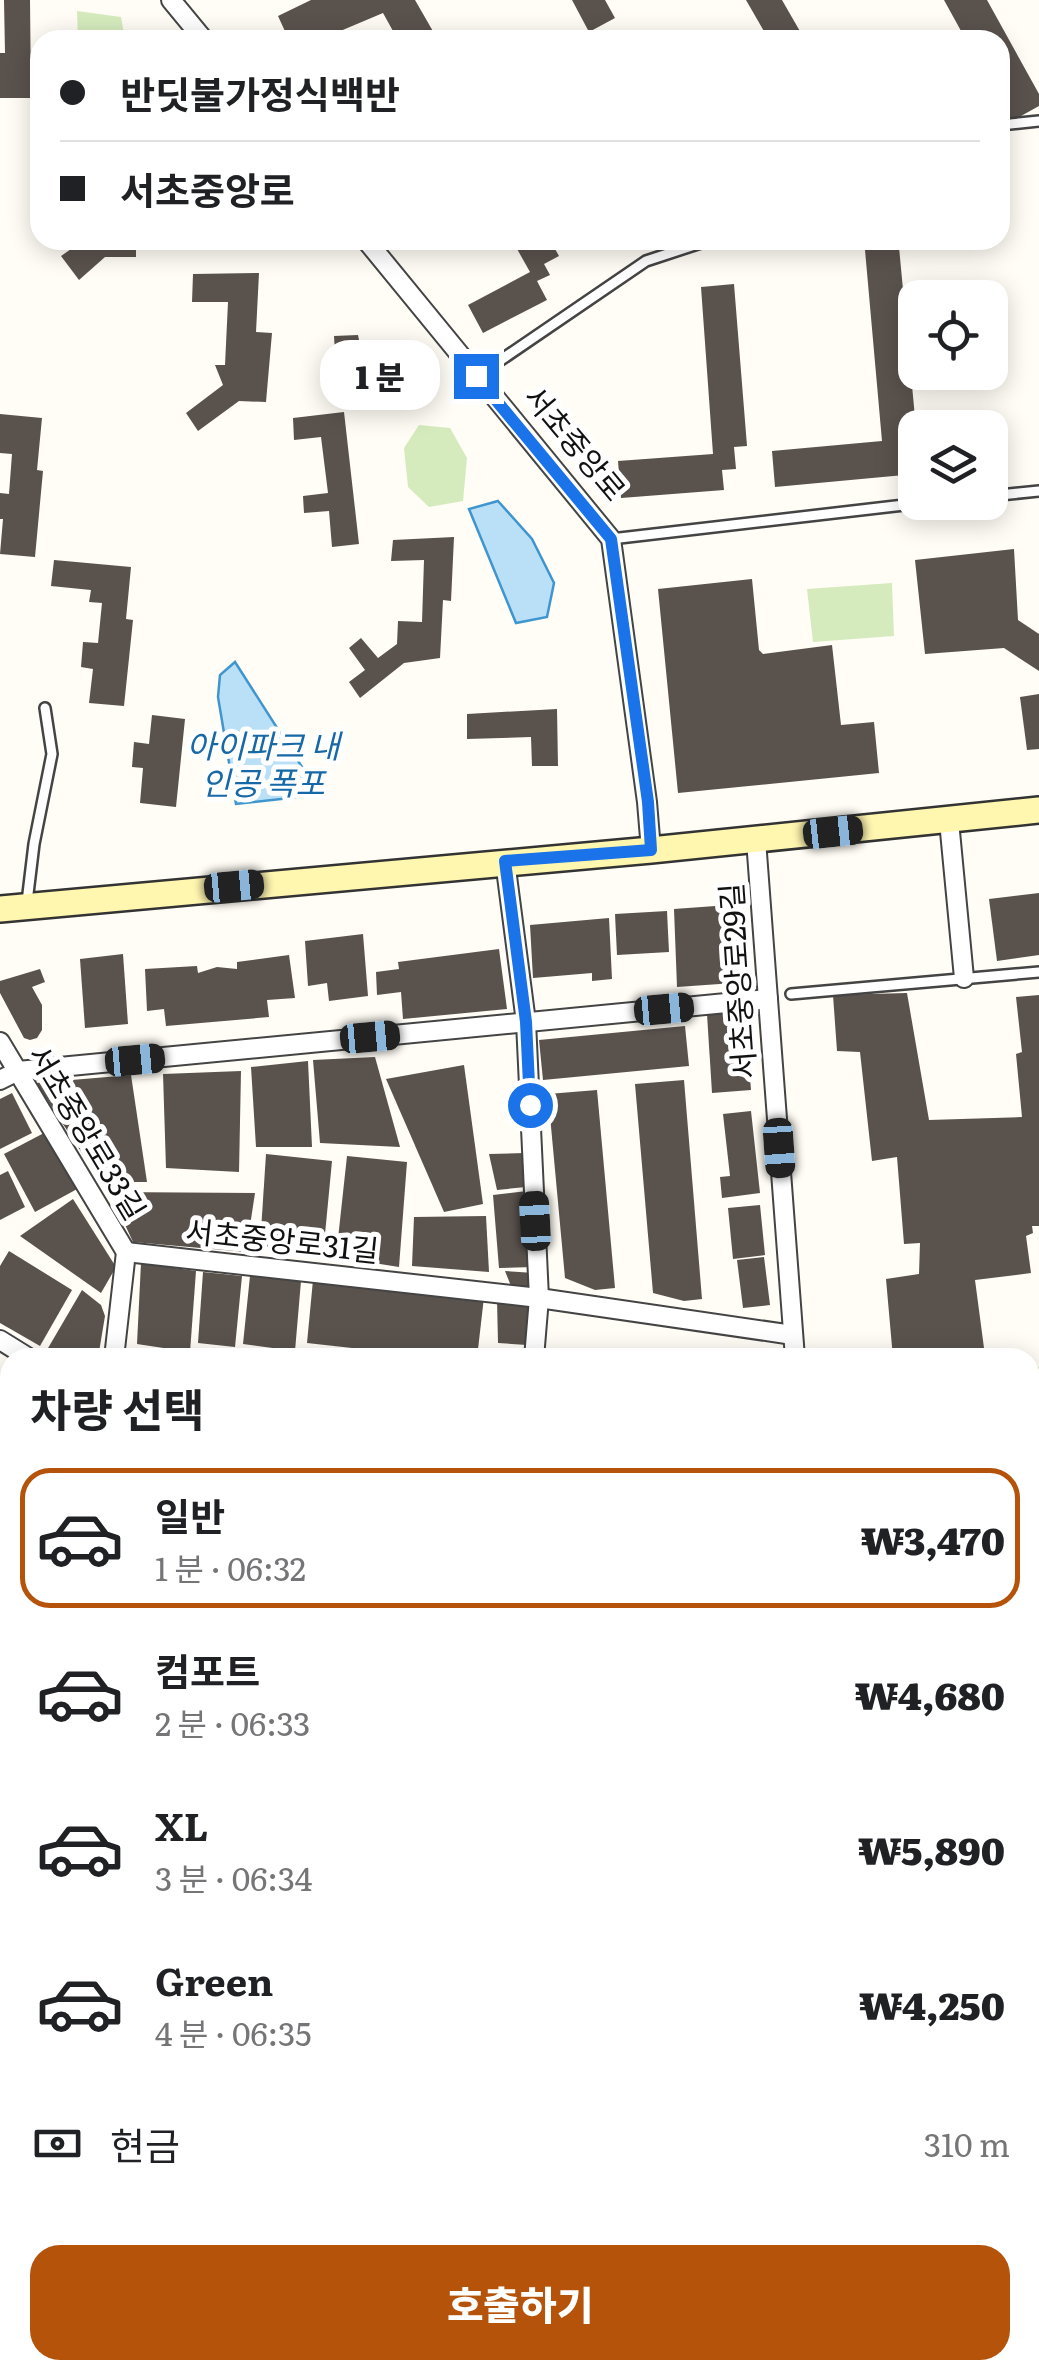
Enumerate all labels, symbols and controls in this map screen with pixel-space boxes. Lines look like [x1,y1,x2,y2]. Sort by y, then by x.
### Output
text: 반딧불가정식백반 [120,64,400,121]
text: 서초중앙로 [120,160,295,217]
map controls [898,280,1008,520]
button: locate [898,280,1008,390]
callout: 1 분 [321,341,441,411]
text: 1 분 [355,351,405,399]
route end [454,354,499,399]
street label: 서초중앙로 [515,375,638,509]
button: layers [898,410,1008,520]
water label: 아이파크 내 인공 폭포 [186,720,343,805]
car [802,814,864,850]
car [203,868,265,904]
street label: 서초중앙로29길 [707,882,765,1081]
car [633,991,695,1027]
car [339,1019,401,1055]
street label: 서초중앙로33길 [19,1036,158,1227]
car [104,1042,166,1078]
route start [508,1083,553,1128]
car [762,1117,796,1179]
car [518,1190,552,1252]
street label: 서초중앙로31길 [184,1207,381,1271]
text: 차량 선택 [30,1374,205,1441]
text: 일반 [155,1486,225,1543]
icon: car [35,1493,125,1583]
text: ₩3,470 [861,1510,1005,1567]
text: 1 분 · 06:32 [155,1543,306,1591]
text: 컴포트 [155,1641,260,1698]
icon: car [35,1648,125,1738]
text: ₩4,680 [855,1665,1005,1722]
text: 2 분 · 06:33 [155,1698,310,1746]
text: XL [155,1796,208,1853]
icon: car [35,1803,125,1893]
text: ₩5,890 [858,1820,1005,1877]
text: 3 분 · 06:34 [155,1853,312,1901]
text: Green [155,1951,273,2008]
icon: car [35,1958,125,2048]
text: ₩4,250 [859,1975,1005,2032]
text: 4 분 · 06:35 [155,2008,311,2056]
text: 현금 [110,2115,180,2172]
icon: cash [30,2116,85,2171]
text: 310 m [924,2119,1010,2167]
button: 호출하기 [30,2245,1010,2360]

